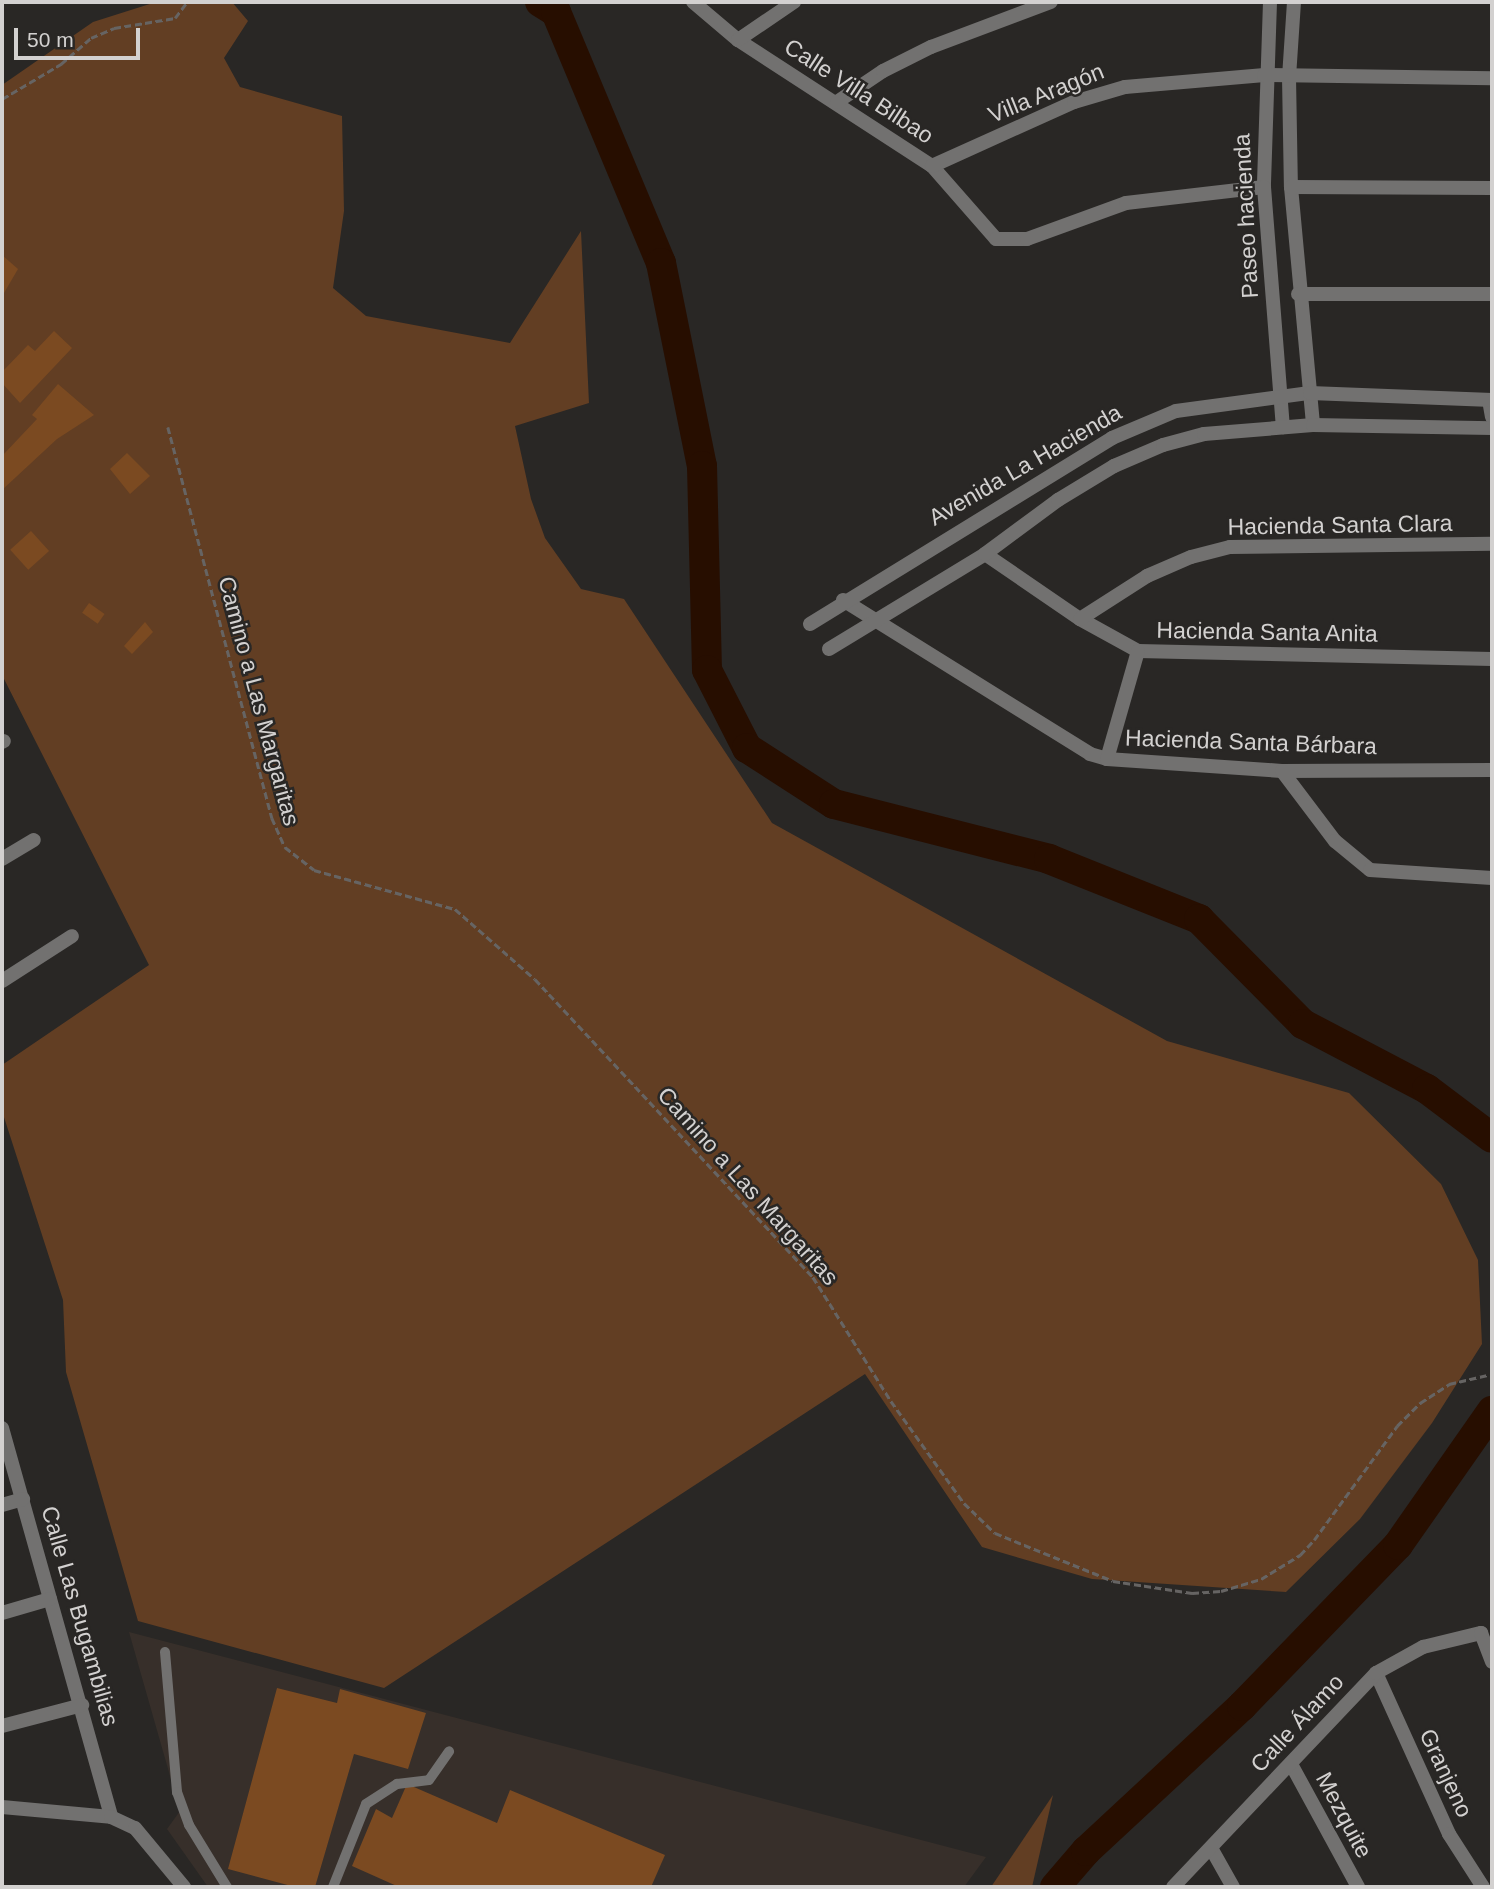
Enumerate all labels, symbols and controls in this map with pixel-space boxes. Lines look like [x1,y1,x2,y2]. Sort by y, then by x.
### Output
scale bar [18,14,144,58]
text: 50 m [27,28,74,51]
street label: Calle Villa Bilbao [779,33,939,149]
street label: Villa Aragón [984,57,1108,129]
street label: Paseo hacienda [1228,133,1264,299]
street label: Avenida La Hacienda [924,398,1126,532]
street label: Hacienda Santa Clara [1227,509,1453,541]
street label: Camino a Las Margaritas [212,573,306,829]
street label: Hacienda Santa Anita [1156,616,1378,648]
street label: Hacienda Santa Bárbara [1125,724,1377,760]
street label: Camino a Las Margaritas [652,1081,844,1291]
street label: Calle Las Bugambilias [35,1503,125,1729]
street label: Calle Álamo [1245,1668,1349,1778]
street label: Granjeno [1413,1724,1479,1822]
street label: Mezquite [1310,1767,1378,1863]

